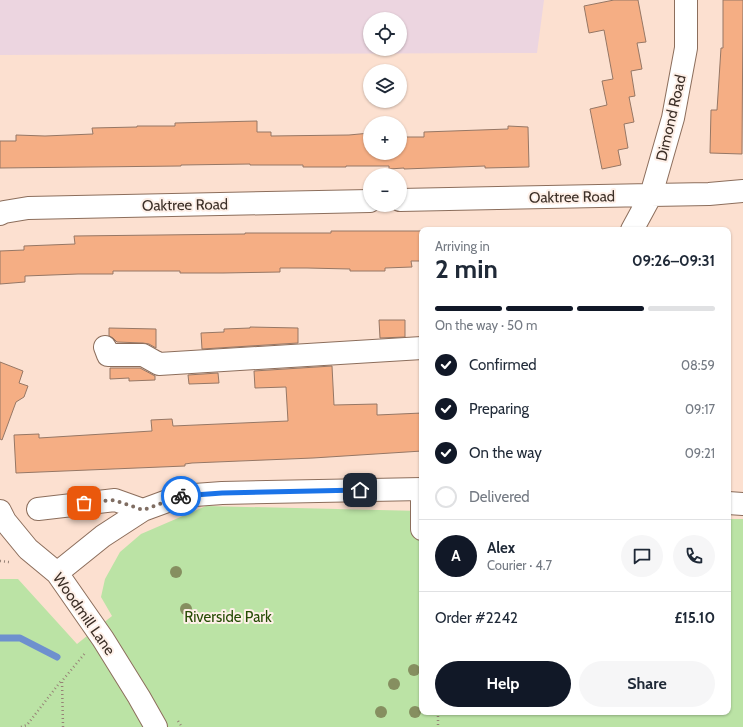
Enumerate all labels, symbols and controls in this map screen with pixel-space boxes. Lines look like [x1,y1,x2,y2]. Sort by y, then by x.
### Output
map controls [363,12,407,212]
button: locate [363,12,407,56]
button: layers [363,64,407,108]
street label: Dimond Road [652,73,690,163]
button: + [363,116,407,160]
button: − [363,168,407,212]
street label: Oaktree Road [529,187,615,207]
street label: Oaktree Road [142,195,228,215]
text: Arriving in [435,238,490,254]
text: 09:26–09:31 [632,252,715,270]
text: 2 min [435,253,498,285]
text: On the way · 50 m [435,317,537,333]
icon: check [435,354,457,376]
text: Confirmed [469,356,537,374]
text: 08:59 [681,357,715,373]
icon: check [435,398,457,420]
text: Preparing [469,400,529,418]
text: 09:17 [685,401,715,417]
icon: check [435,442,457,464]
text: On the way [469,444,542,462]
text: 09:21 [685,445,715,461]
pin [343,473,377,507]
courier [161,476,201,516]
icon: home [349,479,371,501]
icon: bike [170,485,192,507]
pin [67,486,101,520]
text: Delivered [469,488,530,506]
icon: bag [73,492,95,514]
button: chat [621,535,663,577]
button: phone [673,535,715,577]
text: Alex [487,539,515,557]
text: A [451,547,461,565]
text: Courier · 4.7 [487,557,552,573]
street label: Woodmill Lane [49,570,119,659]
park label: Riverside Park [184,608,272,626]
text: Order #2242 [435,609,518,627]
text: £15.10 [674,609,715,627]
button: Help [435,661,571,707]
button: Share [579,661,715,707]

